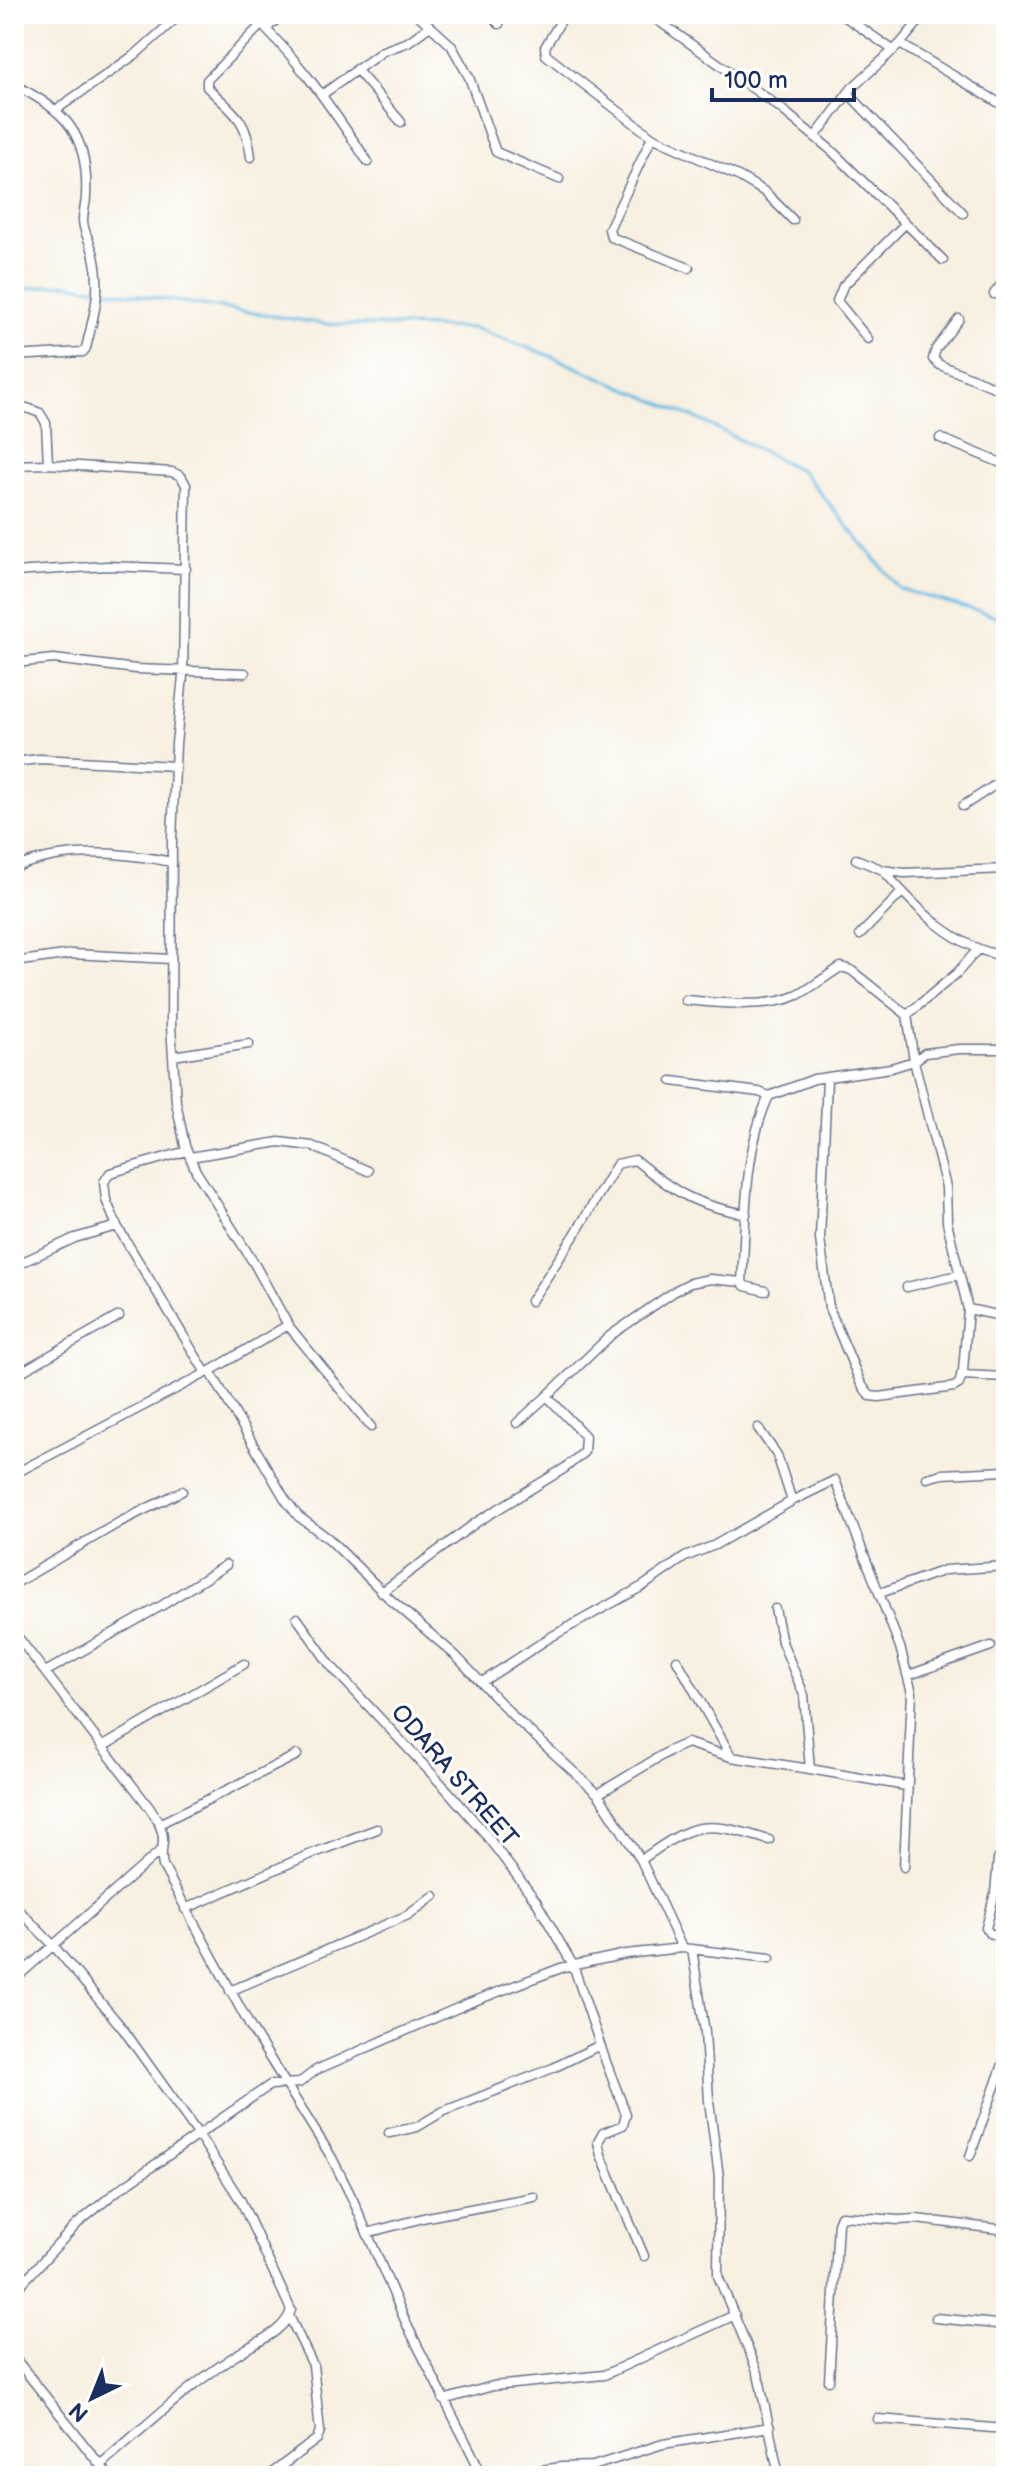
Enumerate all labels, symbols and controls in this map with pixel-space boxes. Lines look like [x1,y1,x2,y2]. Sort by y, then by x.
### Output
scale bar [712,52,854,102]
text: 100 m [724,66,788,95]
street label: ODARA STREET [385,1698,525,1853]
north arrow [52,2358,132,2438]
text: N [64,2396,95,2427]

